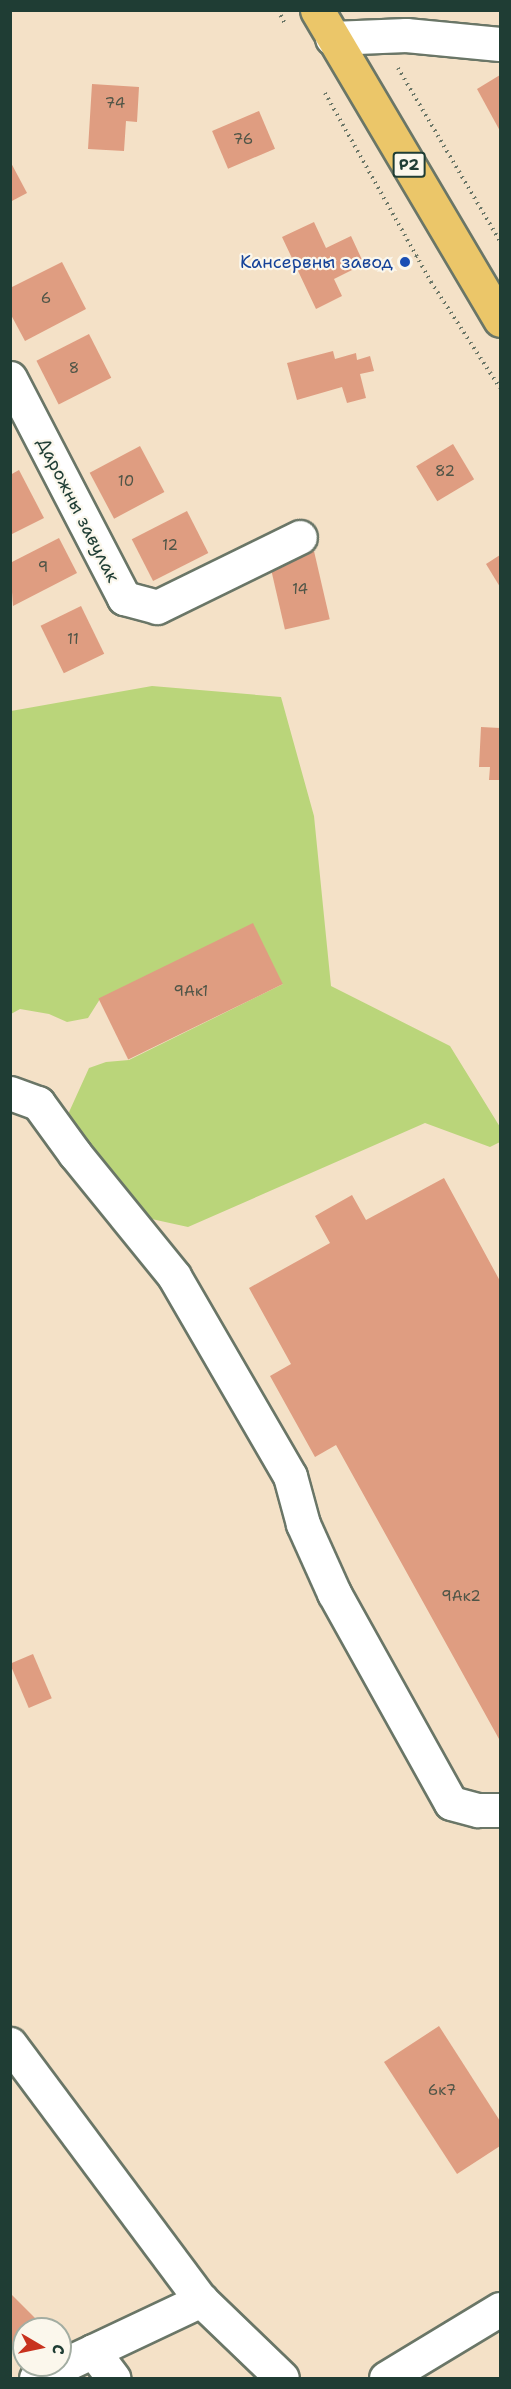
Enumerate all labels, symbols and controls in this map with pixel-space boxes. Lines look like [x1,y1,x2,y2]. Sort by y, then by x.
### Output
house number: 74 [105,95,125,113]
house number: 76 [233,131,253,149]
road number: Р2 [392,152,426,178]
place label: Кансервны завод [240,251,393,273]
marker: Кансервны завод [398,255,412,269]
house number: 6 [41,290,51,308]
house number: 8 [69,360,79,378]
street label: Дарожны завулак [32,434,124,586]
house number: 82 [435,463,455,481]
house number: 10 [118,473,134,491]
house number: 12 [162,537,178,555]
house number: 9 [38,559,48,577]
house number: 14 [292,581,308,599]
house number: 11 [67,631,79,649]
house number: 9Ак1 [174,983,208,1001]
house number: 9Ак2 [441,1588,481,1606]
house number: 6к7 [428,2082,456,2100]
north arrow [12,2317,72,2377]
text: С [47,2343,69,2356]

